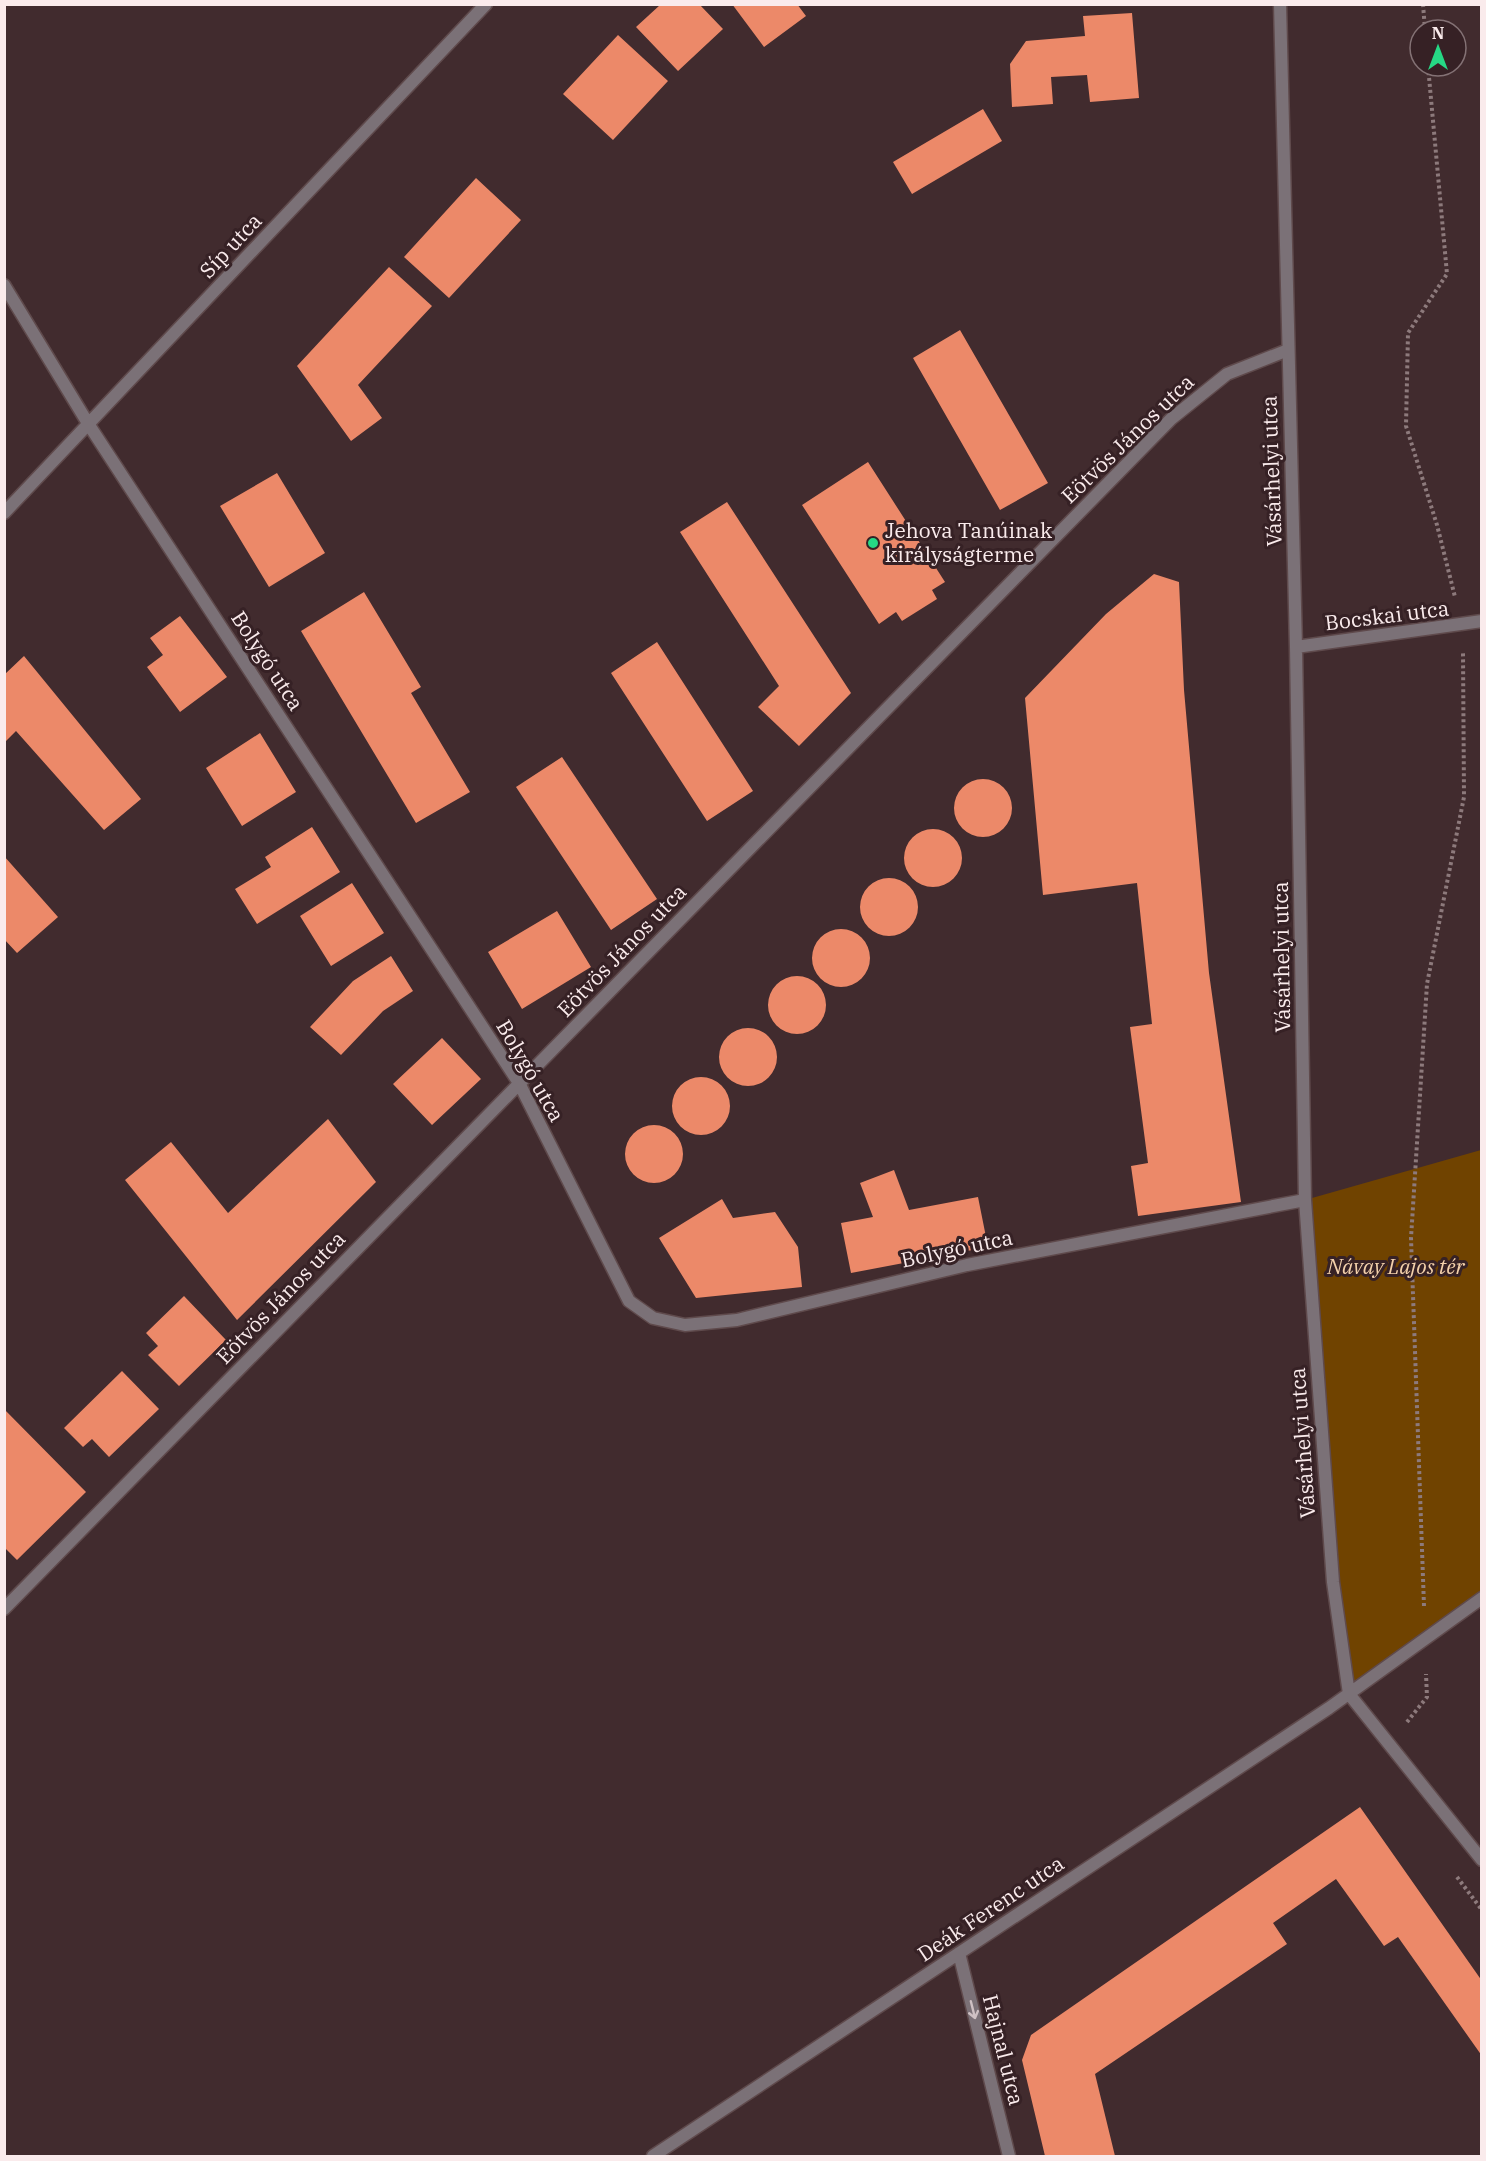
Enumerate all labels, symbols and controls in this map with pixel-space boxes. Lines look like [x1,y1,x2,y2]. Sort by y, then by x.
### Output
north arrow [1408,18,1468,78]
text: N [1432,23,1444,43]
street label: Síp utca [193,207,268,284]
street label: Eötvös János utca [1055,368,1200,509]
street label: Vásárhelyi utca [1254,395,1288,547]
place label: Jehova Tanúinak királyságterme [885,516,1053,568]
marker: Jehova Tanúinak királyságterme [866,536,880,550]
street label: Bocskai utca [1323,593,1451,637]
street label: Bolygó utca [225,605,311,716]
street label: Eötvös János utca [551,878,692,1023]
street label: Vásárhelyi utca [1266,881,1296,1033]
street label: Bolygó utca [490,1014,571,1127]
street label: Bolygó utca [898,1223,1015,1274]
street label: Eötvös János utca [210,1225,351,1370]
park label: Návay Lajos tér [1326,1252,1466,1280]
street label: Vásárhelyi utca [1283,1367,1321,1519]
street label: Deák Ferenc utca [912,1849,1069,1968]
street label: Hajnal utca [977,1992,1031,2108]
one-way arrow [967,2000,979,2019]

